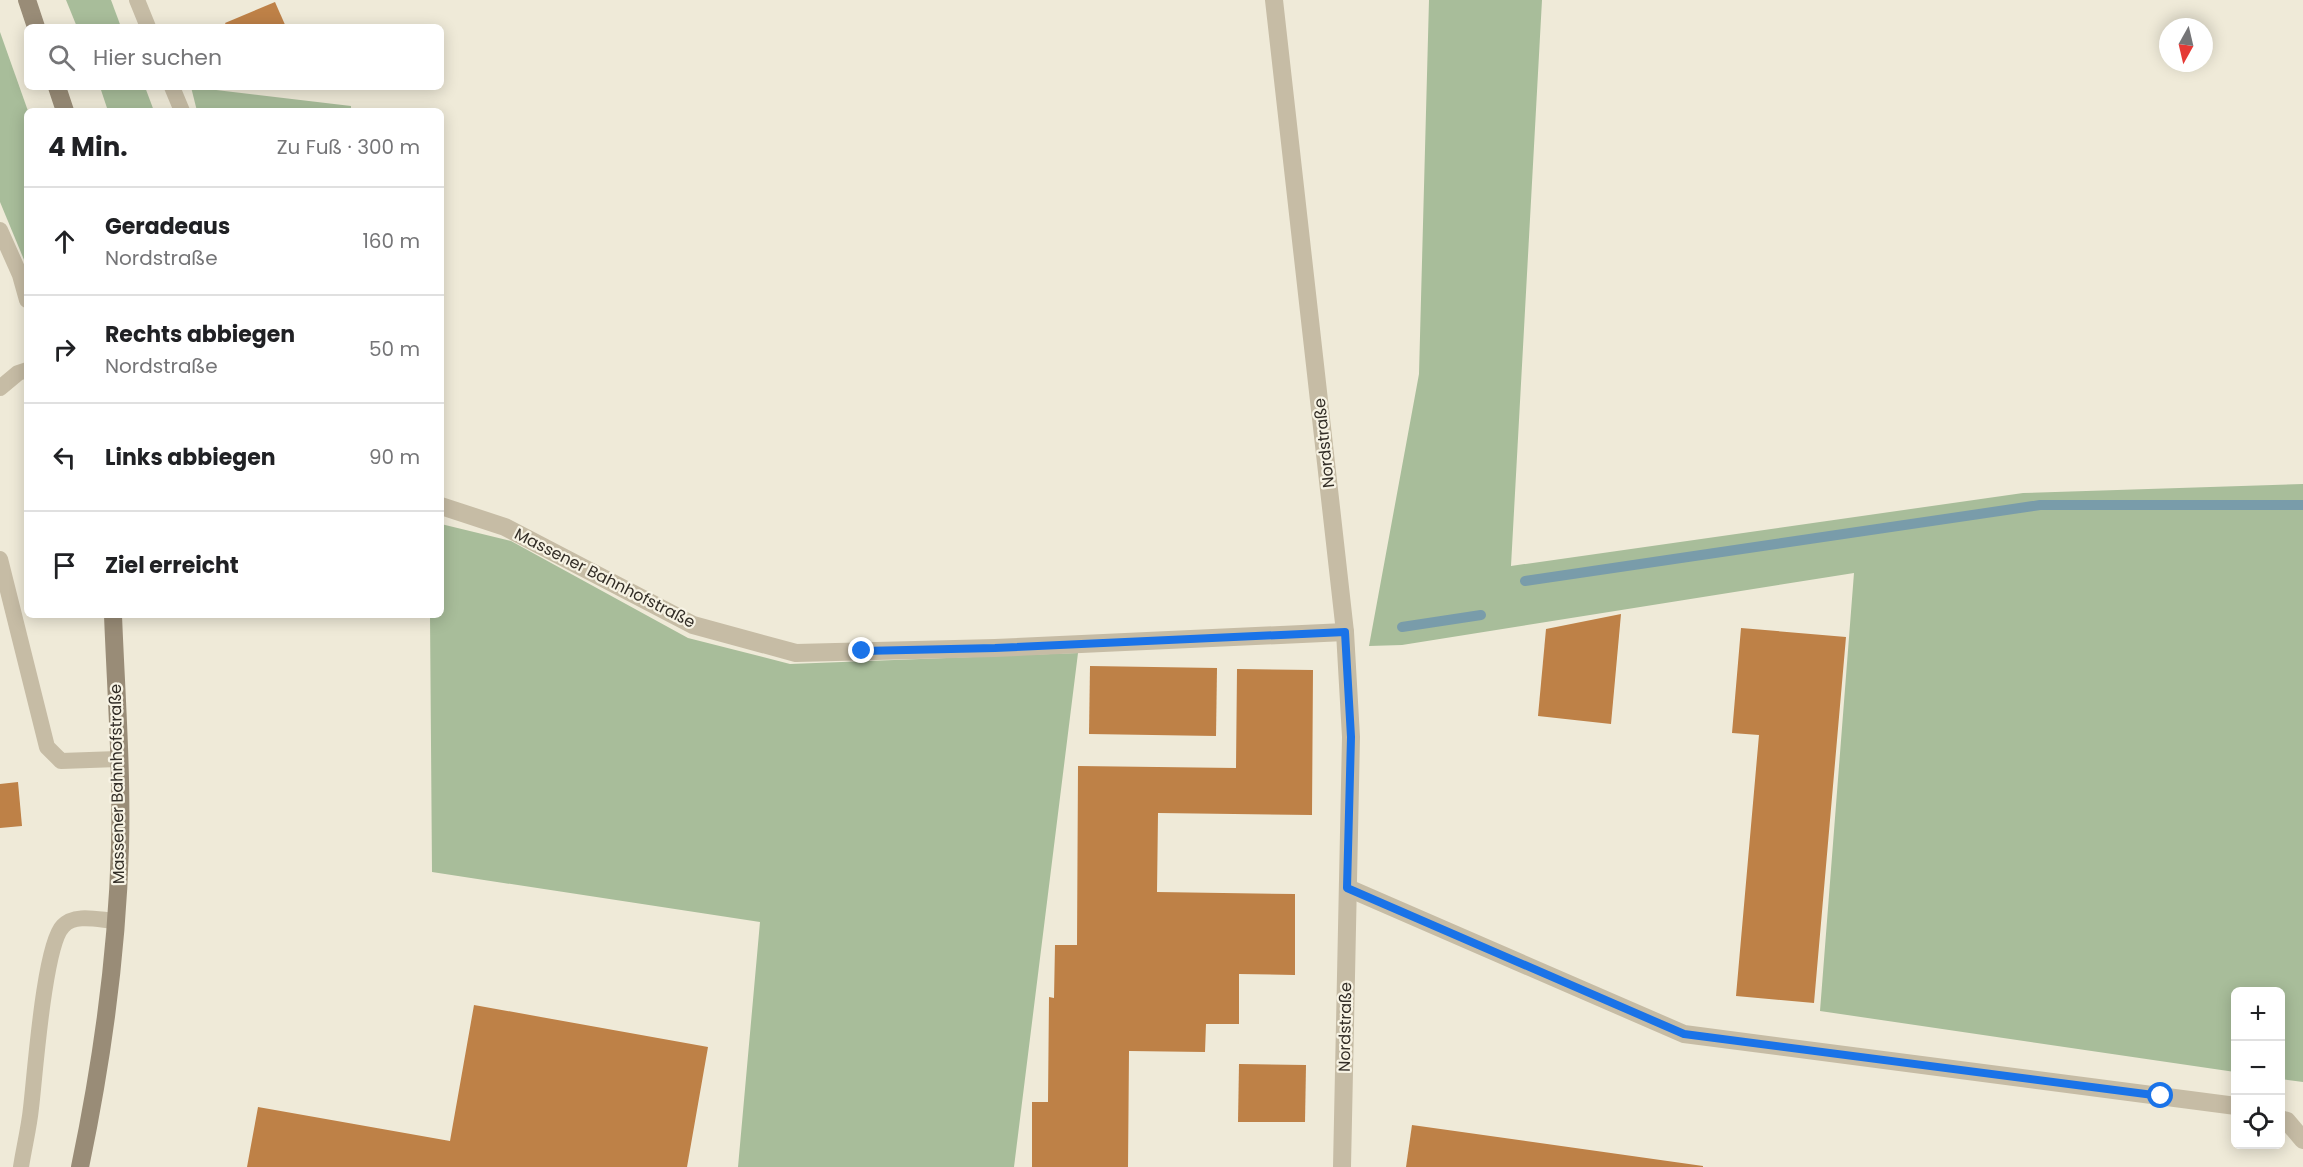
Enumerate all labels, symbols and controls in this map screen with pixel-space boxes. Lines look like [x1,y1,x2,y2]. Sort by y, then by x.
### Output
north arrow [2159,18,2213,72]
search box [24,24,444,90]
icon: search [45,41,78,74]
text: Hier suchen [93,42,222,73]
text: 4 Min. [48,129,128,165]
text: Zu Fuß · 300 m [277,133,420,161]
text: Geradeaus [105,211,230,242]
icon: ahead [48,225,81,258]
text: 160 m [362,227,420,255]
text: Nordstraße [105,244,218,272]
text: Rechts abbiegen [105,319,295,350]
icon: right [48,333,81,366]
text: 50 m [369,335,420,363]
text: Nordstraße [105,352,218,380]
street label: Nordstraße [1308,397,1340,489]
icon: left [48,441,81,474]
text: Links abbiegen [105,442,276,473]
text: 90 m [369,443,420,471]
street label: Massener Bahnhofstraße [511,522,699,634]
icon: arrive [48,549,81,582]
text: Ziel erreicht [105,550,239,581]
route end [848,637,874,663]
street label: Massener Bahnhofstraße [104,684,130,884]
street label: Nordstraße [1333,982,1357,1072]
map controls [2231,987,2285,1149]
button: + [2231,987,2285,1041]
button: − [2231,1041,2285,1095]
route start [2147,1082,2173,1108]
button: locate [2231,1095,2285,1149]

